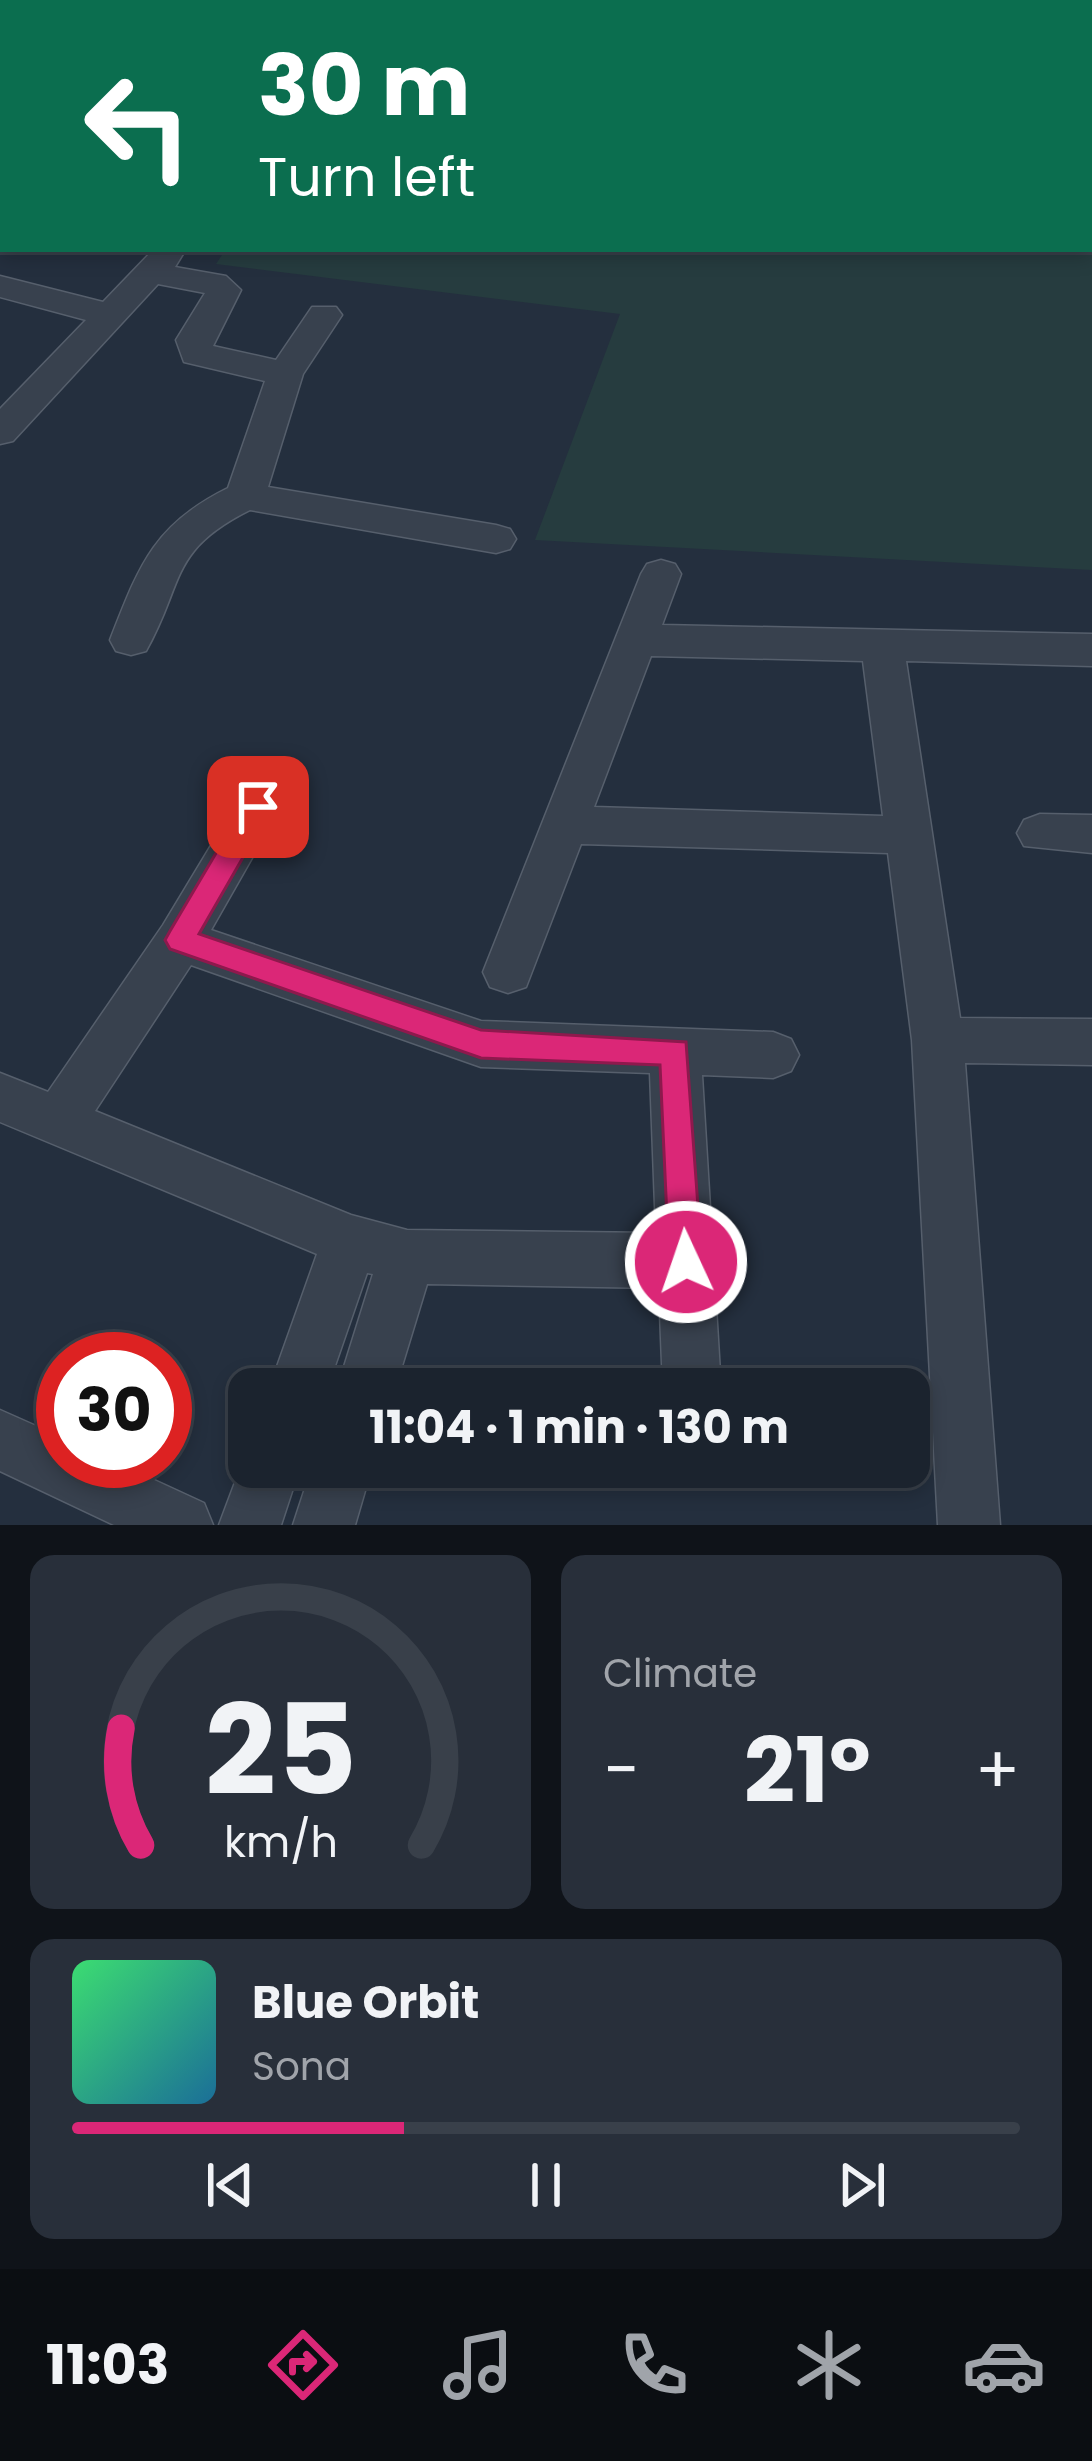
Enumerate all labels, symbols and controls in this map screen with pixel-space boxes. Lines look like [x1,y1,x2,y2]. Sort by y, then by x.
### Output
text: 30 m [258,27,470,144]
icon: left [60,48,216,204]
text: Turn left [258,139,475,215]
pin [207,756,309,858]
icon: arrive [225,774,291,840]
position arrow [623,1199,749,1325]
speed limit sign: 30 [36,1332,192,1488]
text: 11:04 · 1 min · 130 m [369,1396,789,1459]
text: Climate [603,1646,757,1701]
text: 25 [204,1663,357,1838]
text: 21° [744,1707,871,1834]
text: − [603,1724,639,1816]
text: + [975,1724,1020,1816]
text: km/h [223,1812,338,1872]
text: Blue Orbit [252,1971,479,2034]
text: Sona [252,2039,351,2094]
icon: previous [197,2152,263,2218]
icon: pause [513,2152,579,2218]
icon: next [829,2152,895,2218]
icon: directions [261,2323,345,2407]
icon: music [436,2323,520,2407]
icon: phone [612,2323,696,2407]
icon: climate [787,2323,871,2407]
icon: car [962,2323,1046,2407]
text: 11:03 [46,2327,170,2403]

